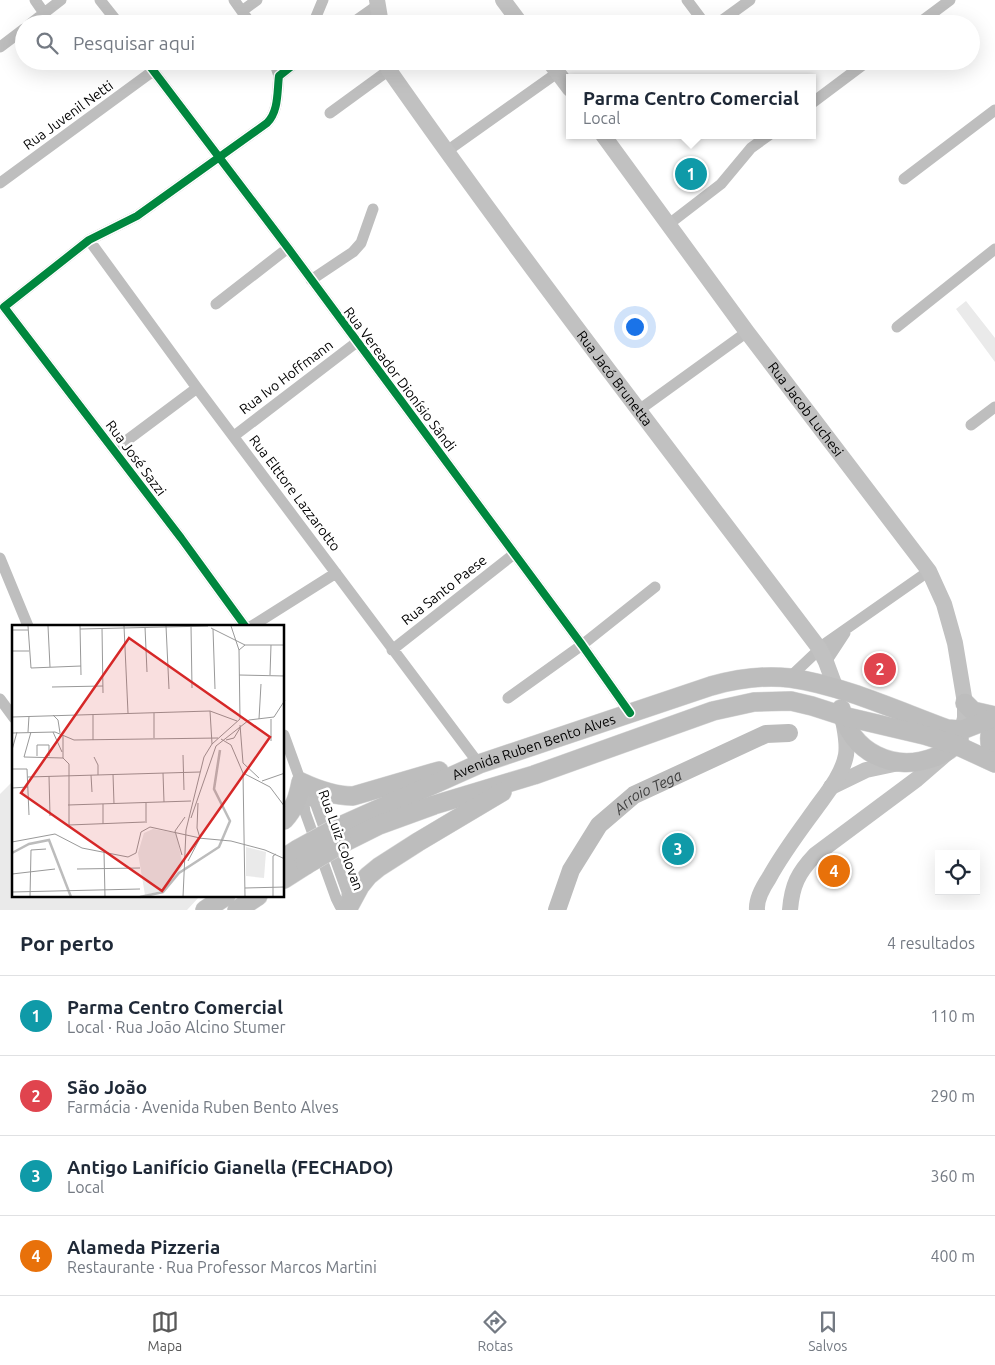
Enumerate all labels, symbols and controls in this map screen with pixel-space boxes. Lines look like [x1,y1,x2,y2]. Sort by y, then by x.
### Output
search box [15,15,980,70]
icon: search [33,29,61,57]
text: Pesquisar aqui [73,32,195,54]
popup [566,74,816,139]
street label: Rua Juvenil Netti [20,77,116,153]
text: Parma Centro Comercial [583,87,799,109]
text: Local [583,109,620,127]
pin: 1 [675,155,707,193]
street label: Rua Vereador Dionísio Sândi [341,304,459,454]
your location [622,314,648,340]
street label: Rua Jacó Brunetta [574,327,656,429]
street label: Rua Ivo Hoffmann [236,337,336,417]
street label: Rua Jacob Luchesi [765,359,847,459]
street label: Rua José Sazzi [103,417,169,499]
street label: Rua Elttore Lazzarotto [246,432,344,554]
street label: Rua Santo Paese [398,552,490,628]
inset map [12,625,285,898]
pin: 2 [864,650,896,688]
street label: Avenida Ruben Bento Alves [449,711,618,783]
water label: Arroio Tega [609,766,684,818]
street label: Rua Luiz Colovan [315,788,367,892]
pin: 3 [662,830,694,868]
map controls [935,850,980,895]
button: locate [935,850,980,895]
pin: 4 [818,852,850,890]
text: Por perto [20,931,114,955]
text: 4 resultados [887,934,975,952]
text: Parma Centro Comercial [67,996,283,1018]
text: 1 [31,1007,41,1025]
text: 110 m [930,1007,975,1025]
text: Local · Rua João Alcino Stumer [67,1018,286,1036]
text: São João [67,1076,147,1098]
text: 2 [31,1087,41,1105]
text: 290 m [930,1087,975,1105]
text: Farmácia · Avenida Ruben Bento Alves [67,1098,339,1116]
text: Antigo Lanifício Gianella (FECHADO) [67,1156,394,1178]
text: 3 [31,1167,41,1185]
text: 360 m [930,1167,975,1185]
text: Local [67,1178,104,1196]
text: Alameda Pizzeria [67,1236,220,1258]
text: 4 [31,1247,41,1265]
text: 400 m [930,1247,975,1265]
text: Restaurante · Rua Professor Marcos Martini [67,1258,377,1276]
tab: Mapa [148,1308,182,1354]
tab: Rotas [477,1308,513,1354]
tab: Salvos [808,1308,847,1354]

